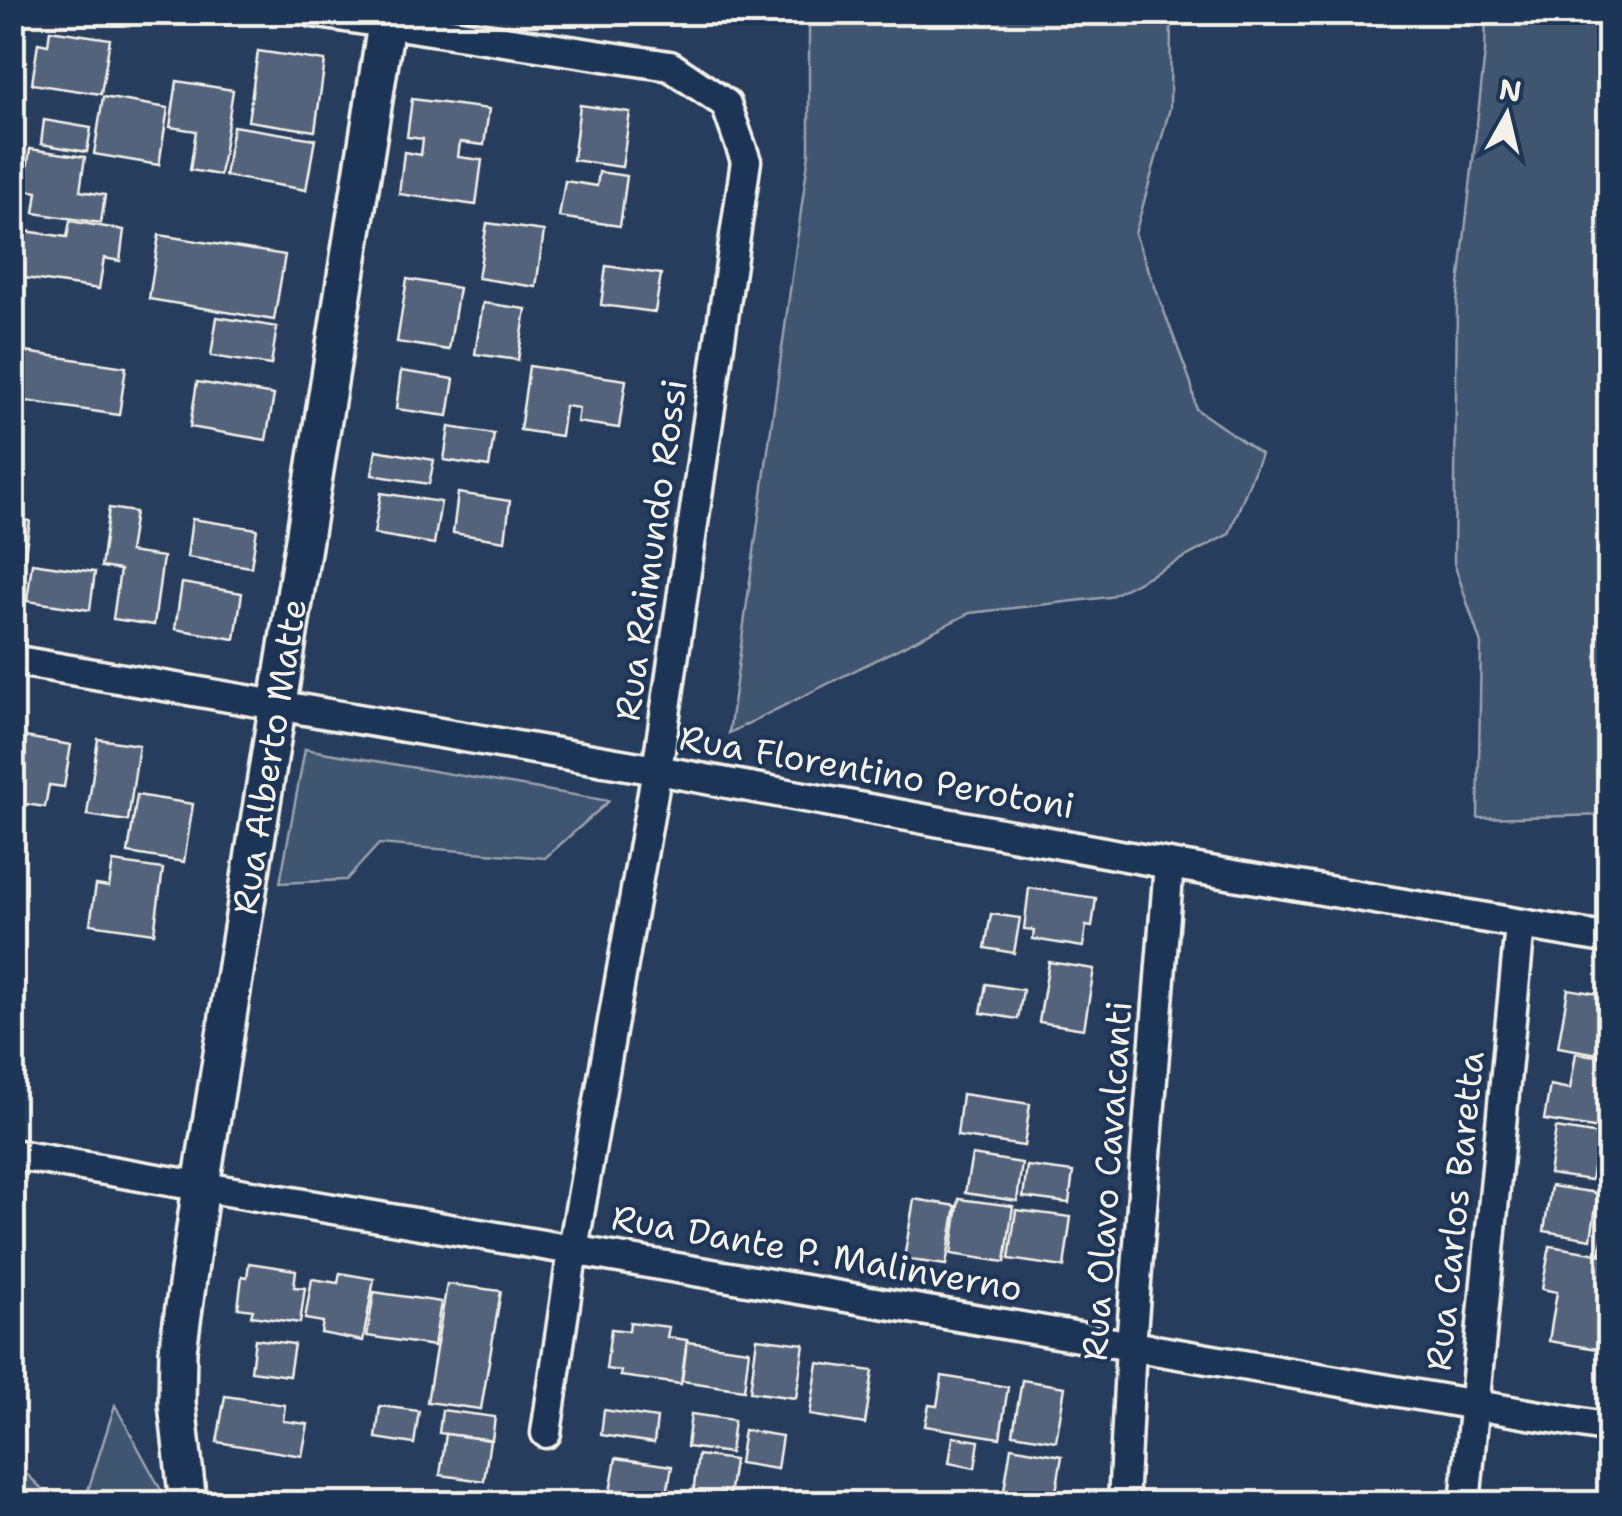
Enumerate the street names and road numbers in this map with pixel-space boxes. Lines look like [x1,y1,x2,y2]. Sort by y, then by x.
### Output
street label: Rua Raimundo Rossi [603,376,698,724]
street label: Rua Alberto Matte [221,595,317,918]
street label: Rua Florentino Perotoni [676,714,1078,829]
street label: Rua Olavo Cavalcanti [1070,999,1143,1363]
street label: Rua Carlos Baretta [1414,1049,1495,1373]
street label: Rua Dante P. Malinverno [608,1193,1026,1312]

